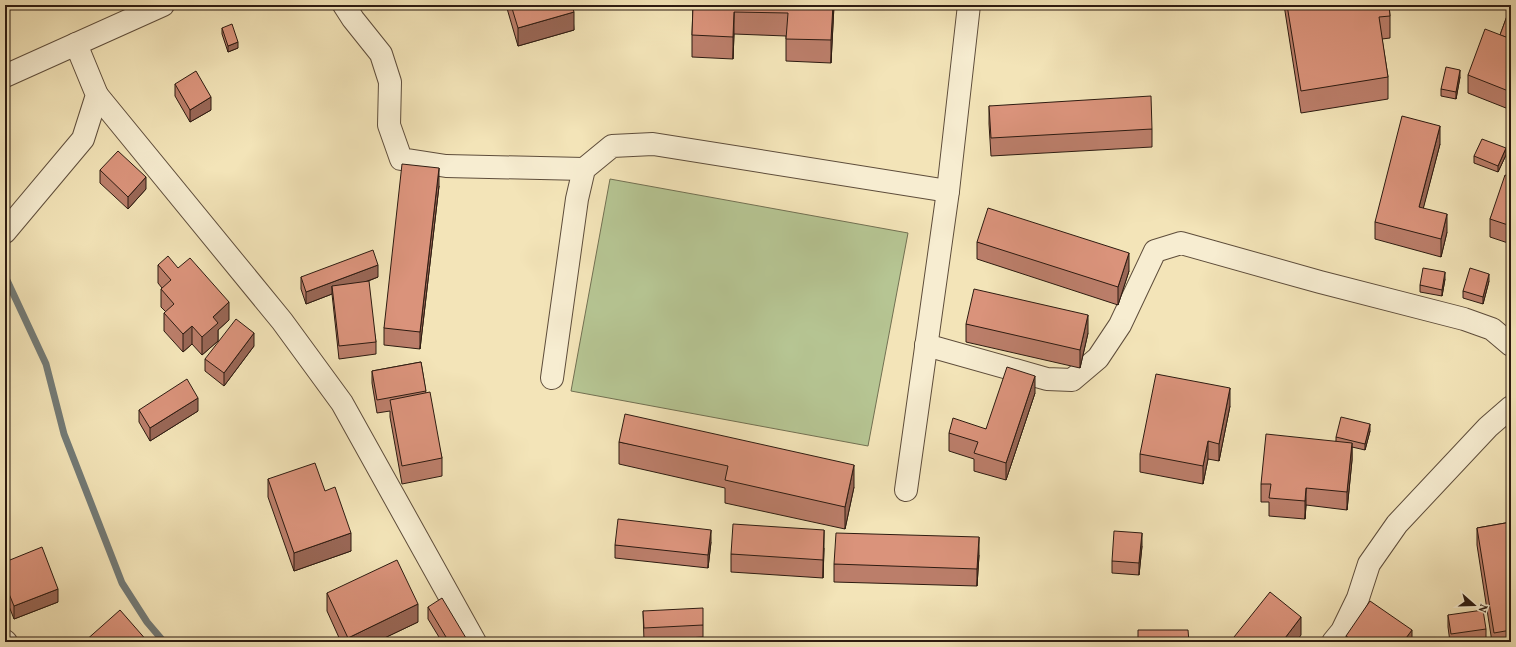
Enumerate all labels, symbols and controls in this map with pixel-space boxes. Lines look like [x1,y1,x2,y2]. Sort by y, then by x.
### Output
north arrow [1454,585,1494,625]
text: N [1474,602,1490,614]

